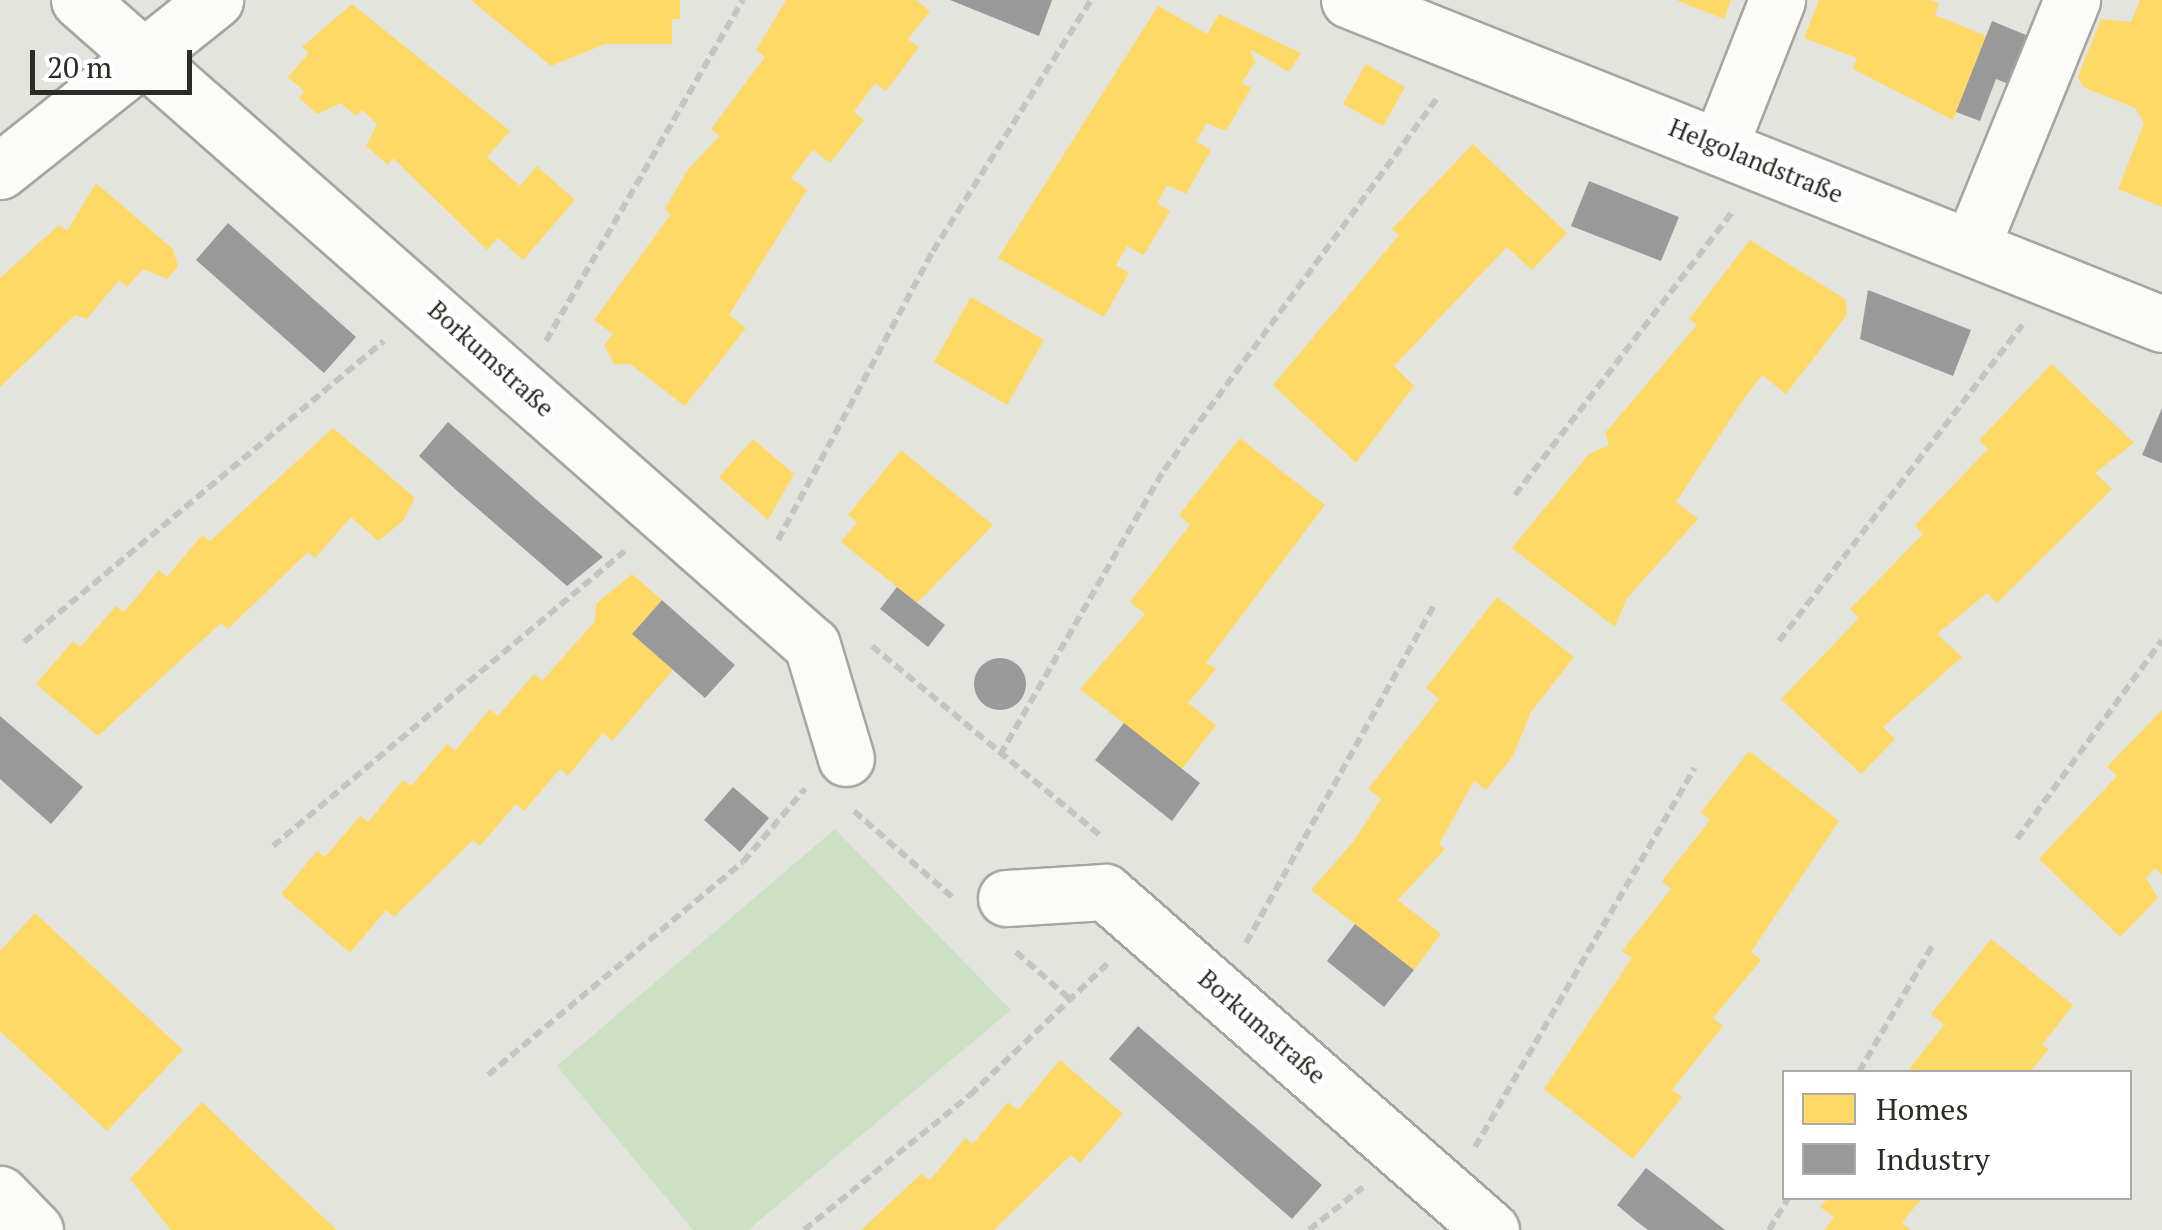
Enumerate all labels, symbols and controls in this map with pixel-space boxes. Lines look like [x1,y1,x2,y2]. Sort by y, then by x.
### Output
scale bar [35,30,198,92]
text: 20 m [47,47,112,87]
street label: Helgolandstraße [1665,112,1847,210]
street label: Borkumstraße [422,295,560,423]
street label: Borkumstraße [1192,964,1332,1090]
legend [1782,1070,2132,1200]
text: Homes [1876,1089,1968,1129]
text: Industry [1876,1139,1990,1179]

